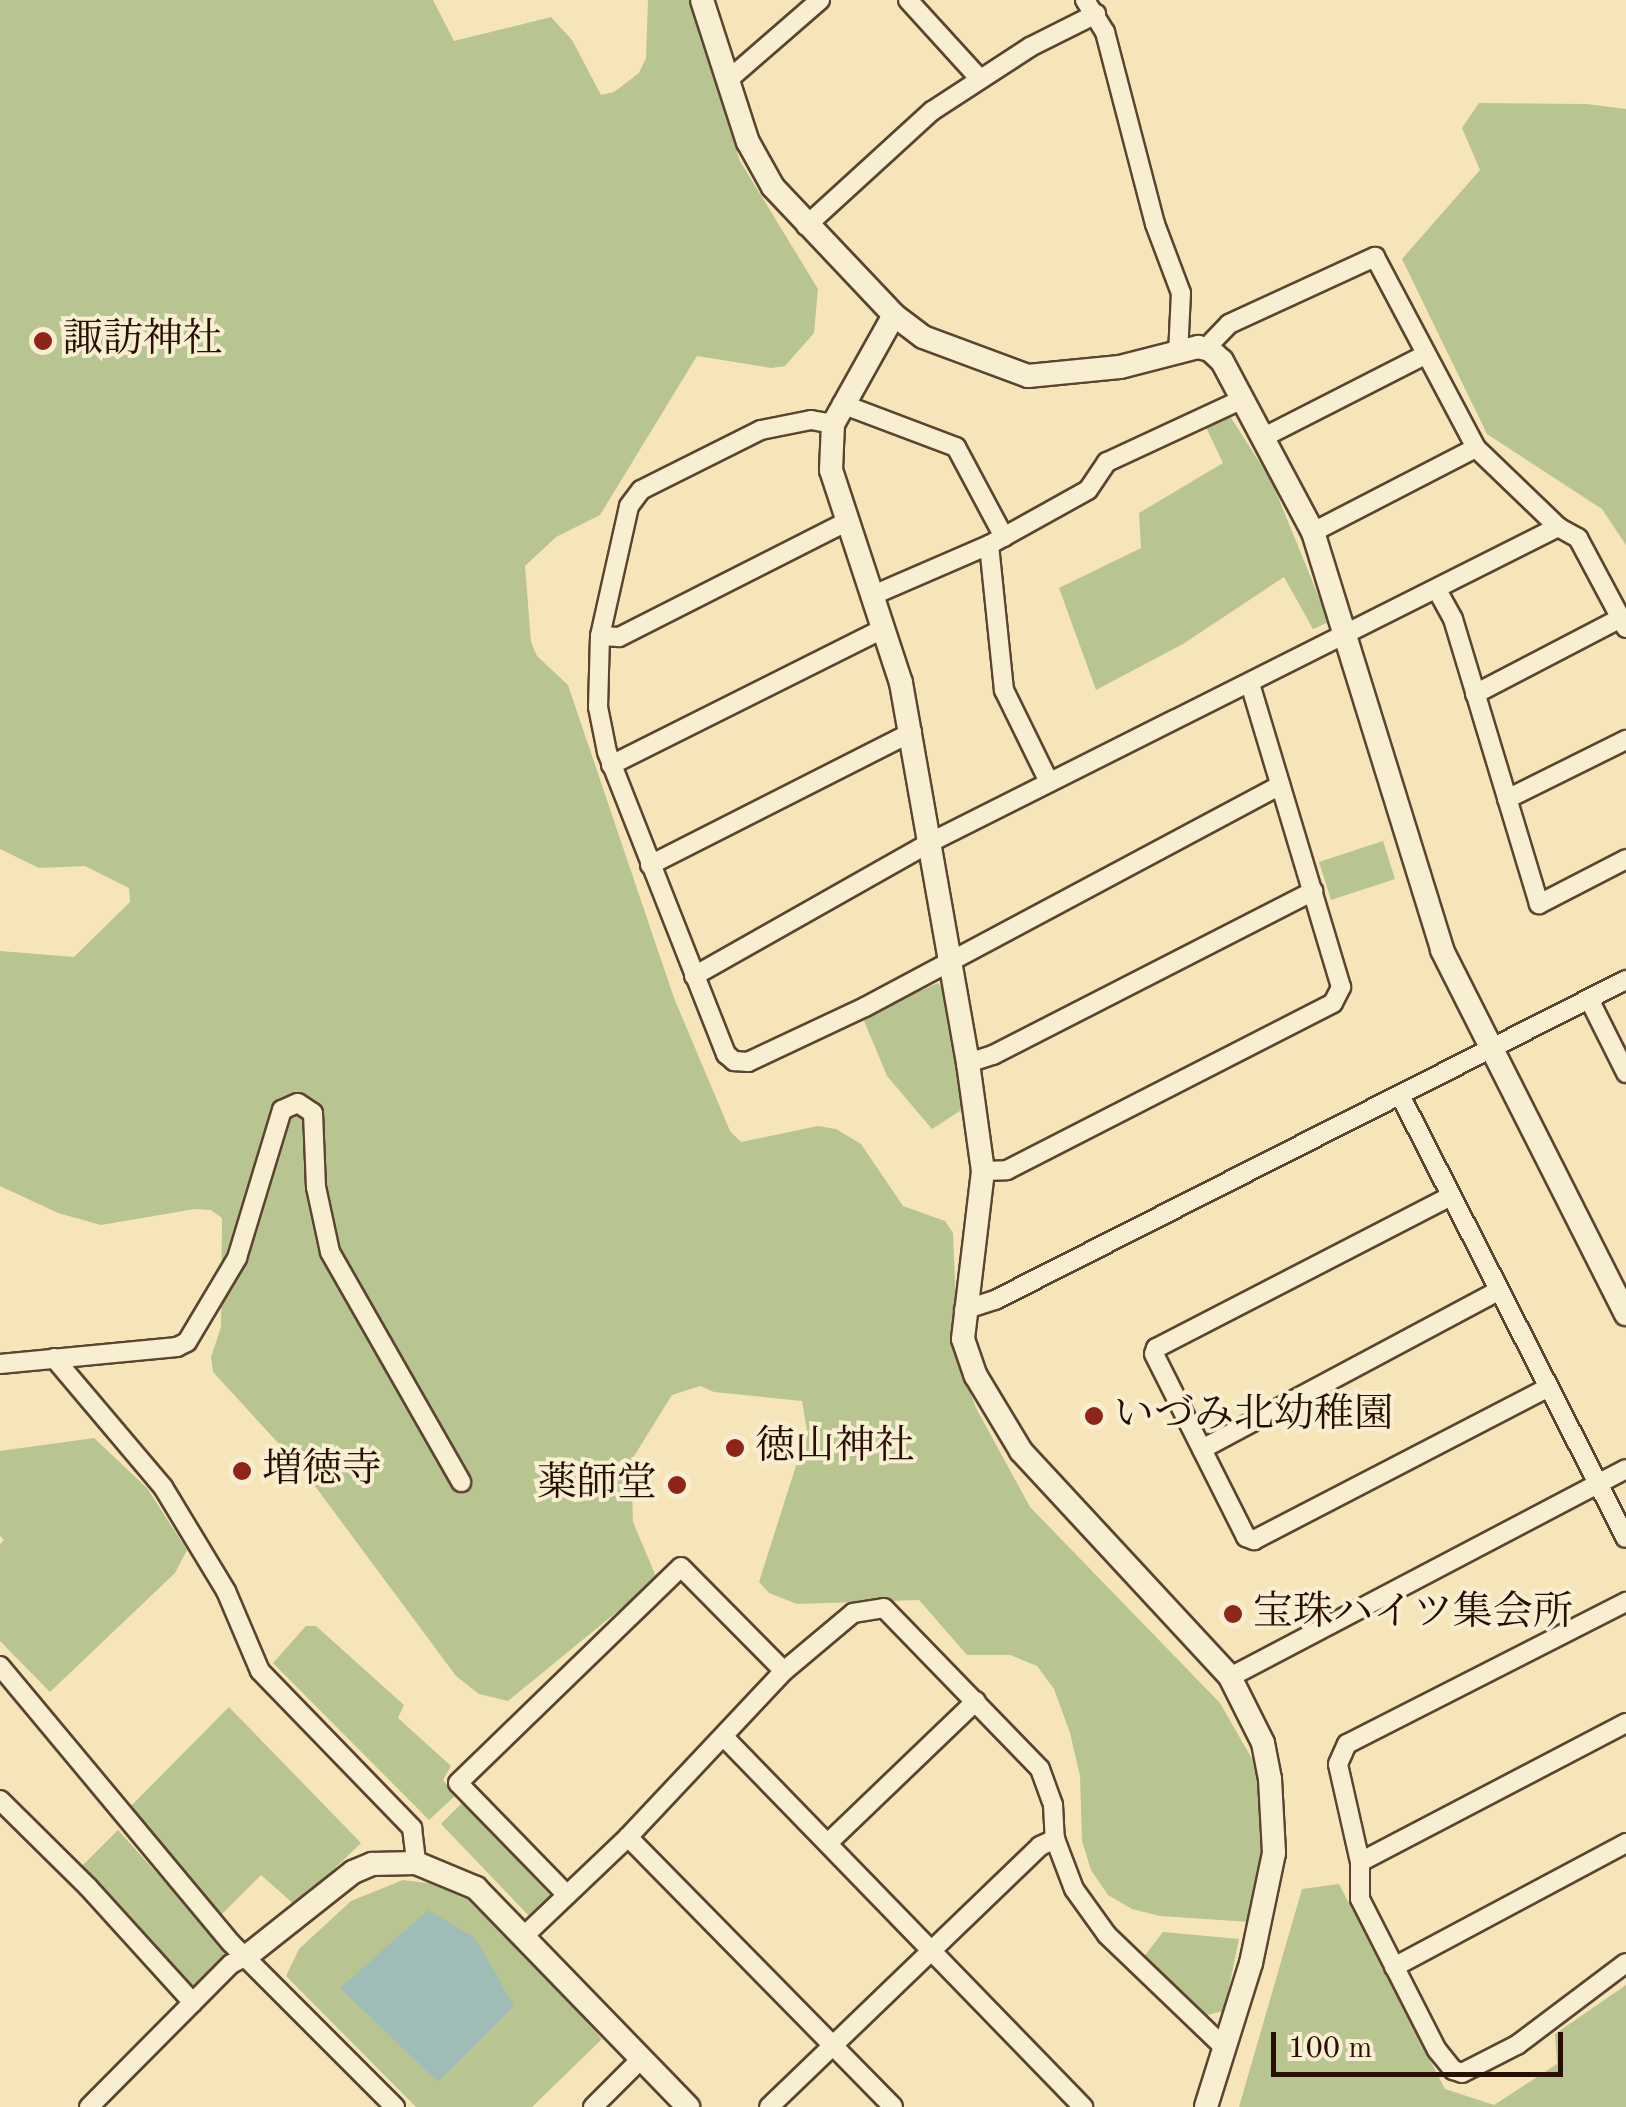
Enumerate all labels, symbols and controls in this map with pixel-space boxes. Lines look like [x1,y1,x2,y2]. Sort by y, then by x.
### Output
place label: 諏訪神社 [63,317,223,365]
marker: 諏訪神社 [32,330,54,352]
place label: いづみ北幼稚園 [1114,1392,1394,1440]
marker: いづみ北幼稚園 [1083,1405,1105,1427]
place label: 徳山神社 [755,1424,915,1472]
marker: 徳山神社 [724,1437,746,1459]
place label: 増徳寺 [262,1447,382,1495]
marker: 増徳寺 [231,1460,253,1482]
place label: 薬師堂 [537,1461,657,1509]
marker: 薬師堂 [666,1474,688,1496]
place label: 宝珠ハイツ集会所 [1253,1590,1573,1638]
marker: 宝珠ハイツ集会所 [1222,1603,1244,1625]
scale bar [1276,2012,1568,2074]
text: 100 m [1288,2034,1372,2064]

